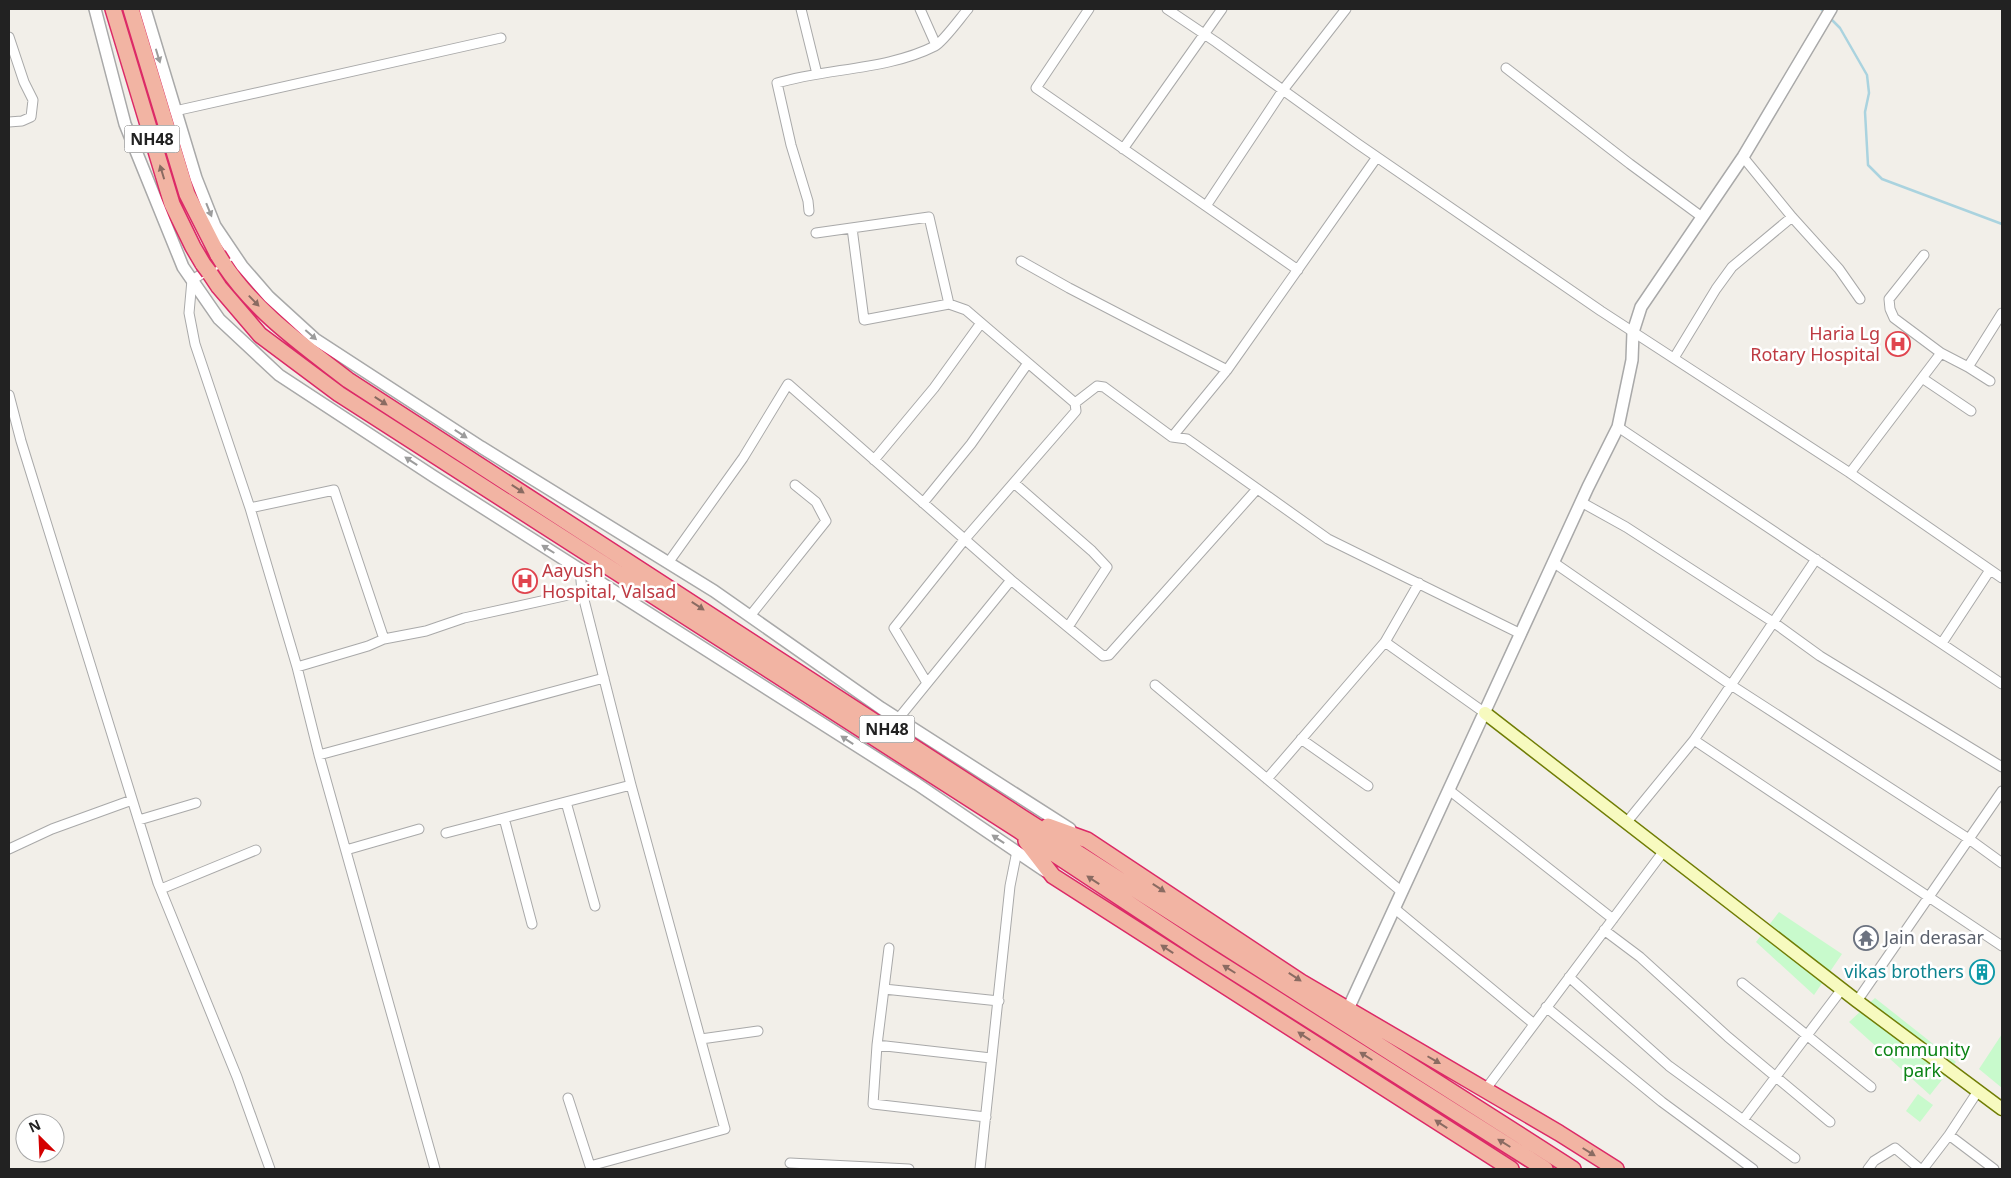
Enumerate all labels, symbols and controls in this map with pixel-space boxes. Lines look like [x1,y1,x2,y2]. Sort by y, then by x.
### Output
one-way arrow [155,48,163,63]
road number: NH48 [124,126,180,152]
one-way arrow [158,164,166,179]
one-way arrow [205,203,213,218]
one-way arrow [247,295,259,307]
place label: Haria Lg Rotary Hospital [1750,321,1880,366]
one-way arrow [304,329,317,340]
hospital icon: Haria Lg Rotary Hospital [1885,331,1911,357]
one-way arrow [375,396,388,406]
one-way arrow [454,429,467,439]
one-way arrow [405,457,418,466]
one-way arrow [511,484,524,494]
one-way arrow [541,544,555,554]
place label: Aayush Hospital, Valsad [542,558,676,603]
hospital icon: Aayush Hospital, Valsad [512,568,538,594]
one-way arrow [691,602,705,611]
road number: NH48 [860,716,914,742]
one-way arrow [841,735,854,745]
one-way arrow [991,834,1005,844]
one-way arrow [1087,875,1100,885]
one-way arrow [1152,883,1166,893]
temple icon: Jain derasar [1853,925,1879,951]
place label: Jain derasar [1882,925,1985,949]
one-way arrow [1160,944,1173,954]
place label: vikas brothers [1844,959,1964,983]
building icon: vikas brothers [1969,959,1995,985]
one-way arrow [1223,964,1236,974]
one-way arrow [1288,973,1301,982]
one-way arrow [1297,1032,1310,1041]
park label: community park [1874,1037,1971,1082]
one-way arrow [1360,1051,1373,1061]
one-way arrow [1428,1056,1441,1065]
north arrow [15,1113,65,1163]
text: N [25,1115,44,1137]
one-way arrow [1434,1119,1447,1129]
one-way arrow [1497,1138,1510,1148]
one-way arrow [1582,1148,1596,1157]

